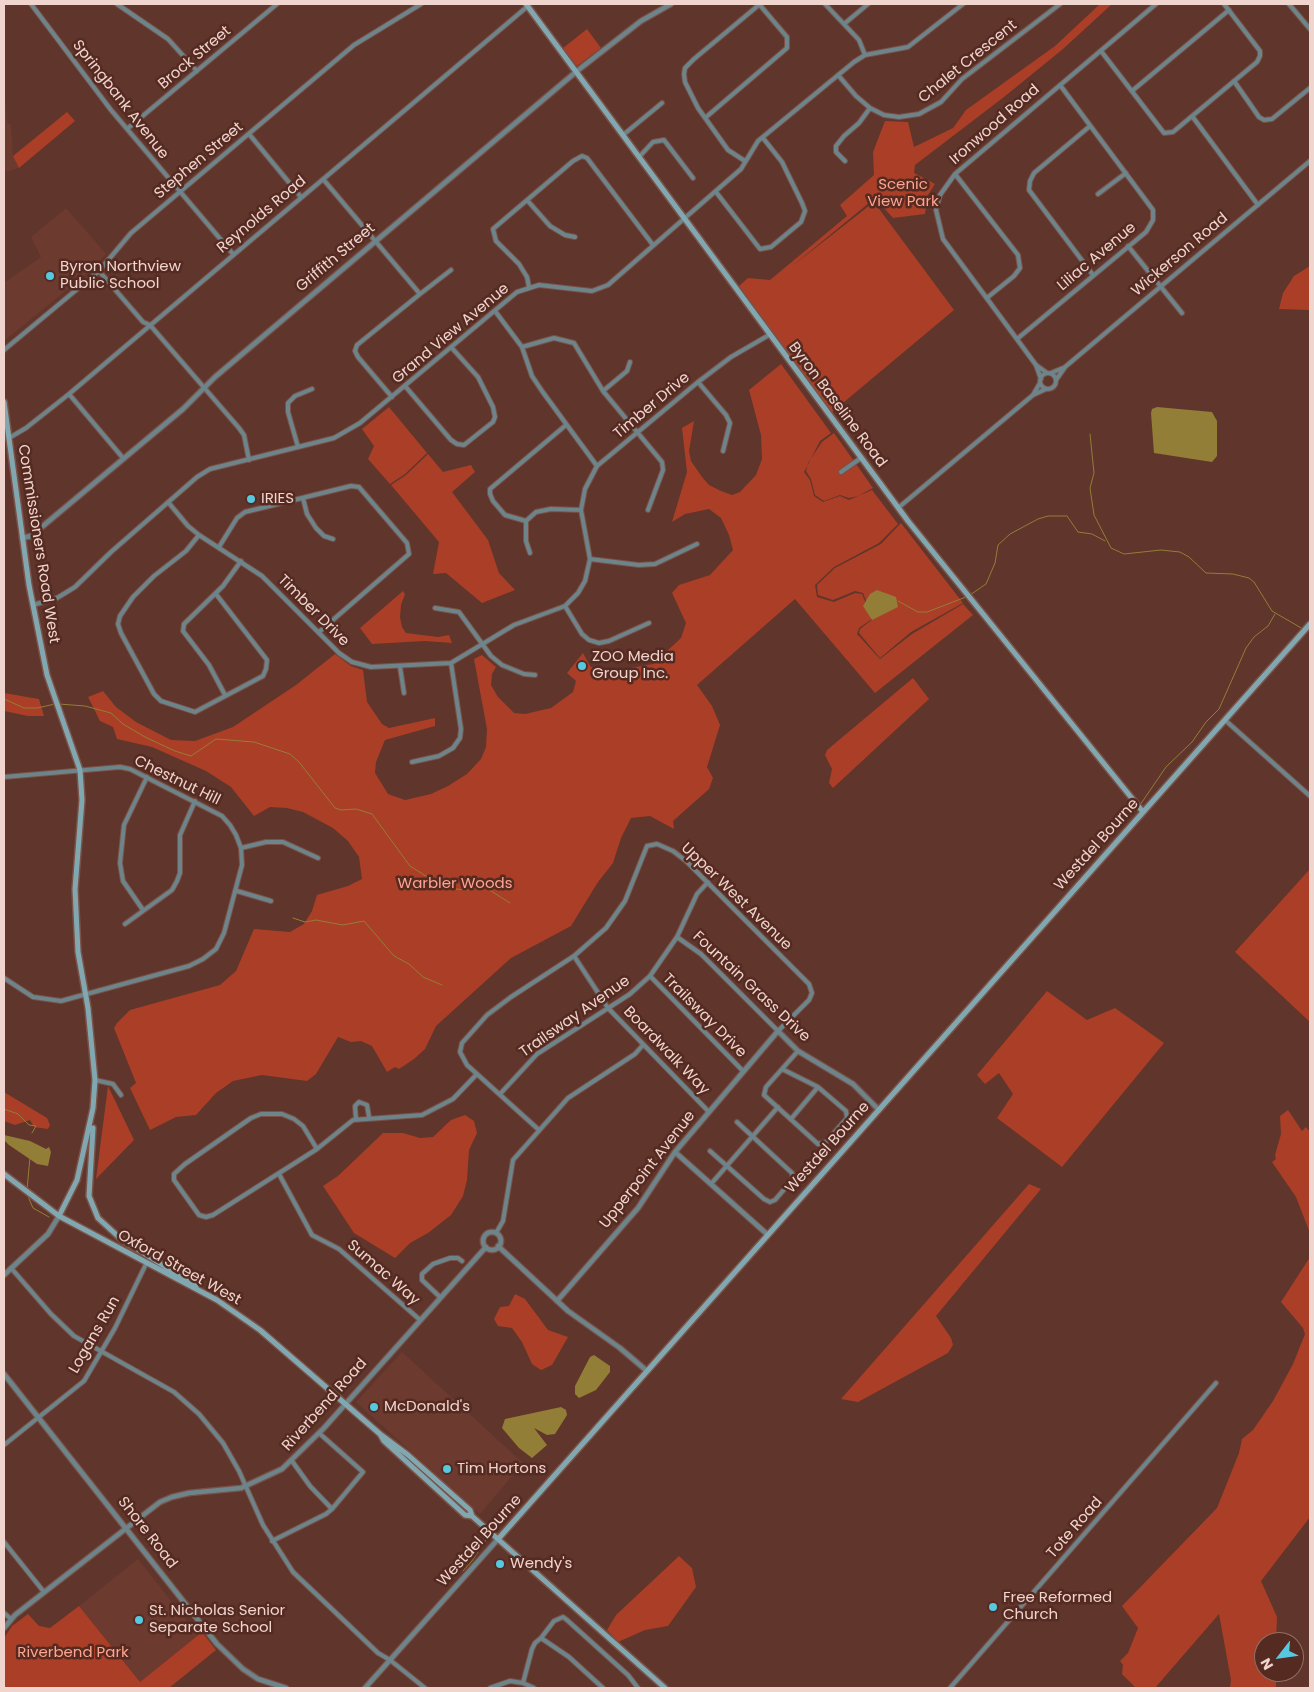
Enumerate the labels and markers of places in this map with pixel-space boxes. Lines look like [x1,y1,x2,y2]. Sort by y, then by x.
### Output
place label: Byron Northview Public School [60,258,181,293]
marker: Byron Northview Public School [44,270,56,282]
place label: IRIES [261,490,294,508]
marker: IRIES [245,493,257,505]
place label: ZOO Media Group Inc. [592,648,674,683]
marker: ZOO Media Group Inc. [576,660,588,672]
place label: McDonald's [384,1398,470,1416]
marker: McDonald's [368,1401,380,1413]
place label: Tim Hortons [457,1460,546,1478]
marker: Tim Hortons [441,1463,453,1475]
place label: Wendy's [510,1555,572,1573]
marker: Wendy's [494,1558,506,1570]
place label: Free Reformed Church [1003,1589,1112,1624]
marker: Free Reformed Church [987,1601,999,1613]
place label: St. Nicholas Senior Separate School [149,1602,285,1637]
marker: St. Nicholas Senior Separate School [133,1614,145,1626]

